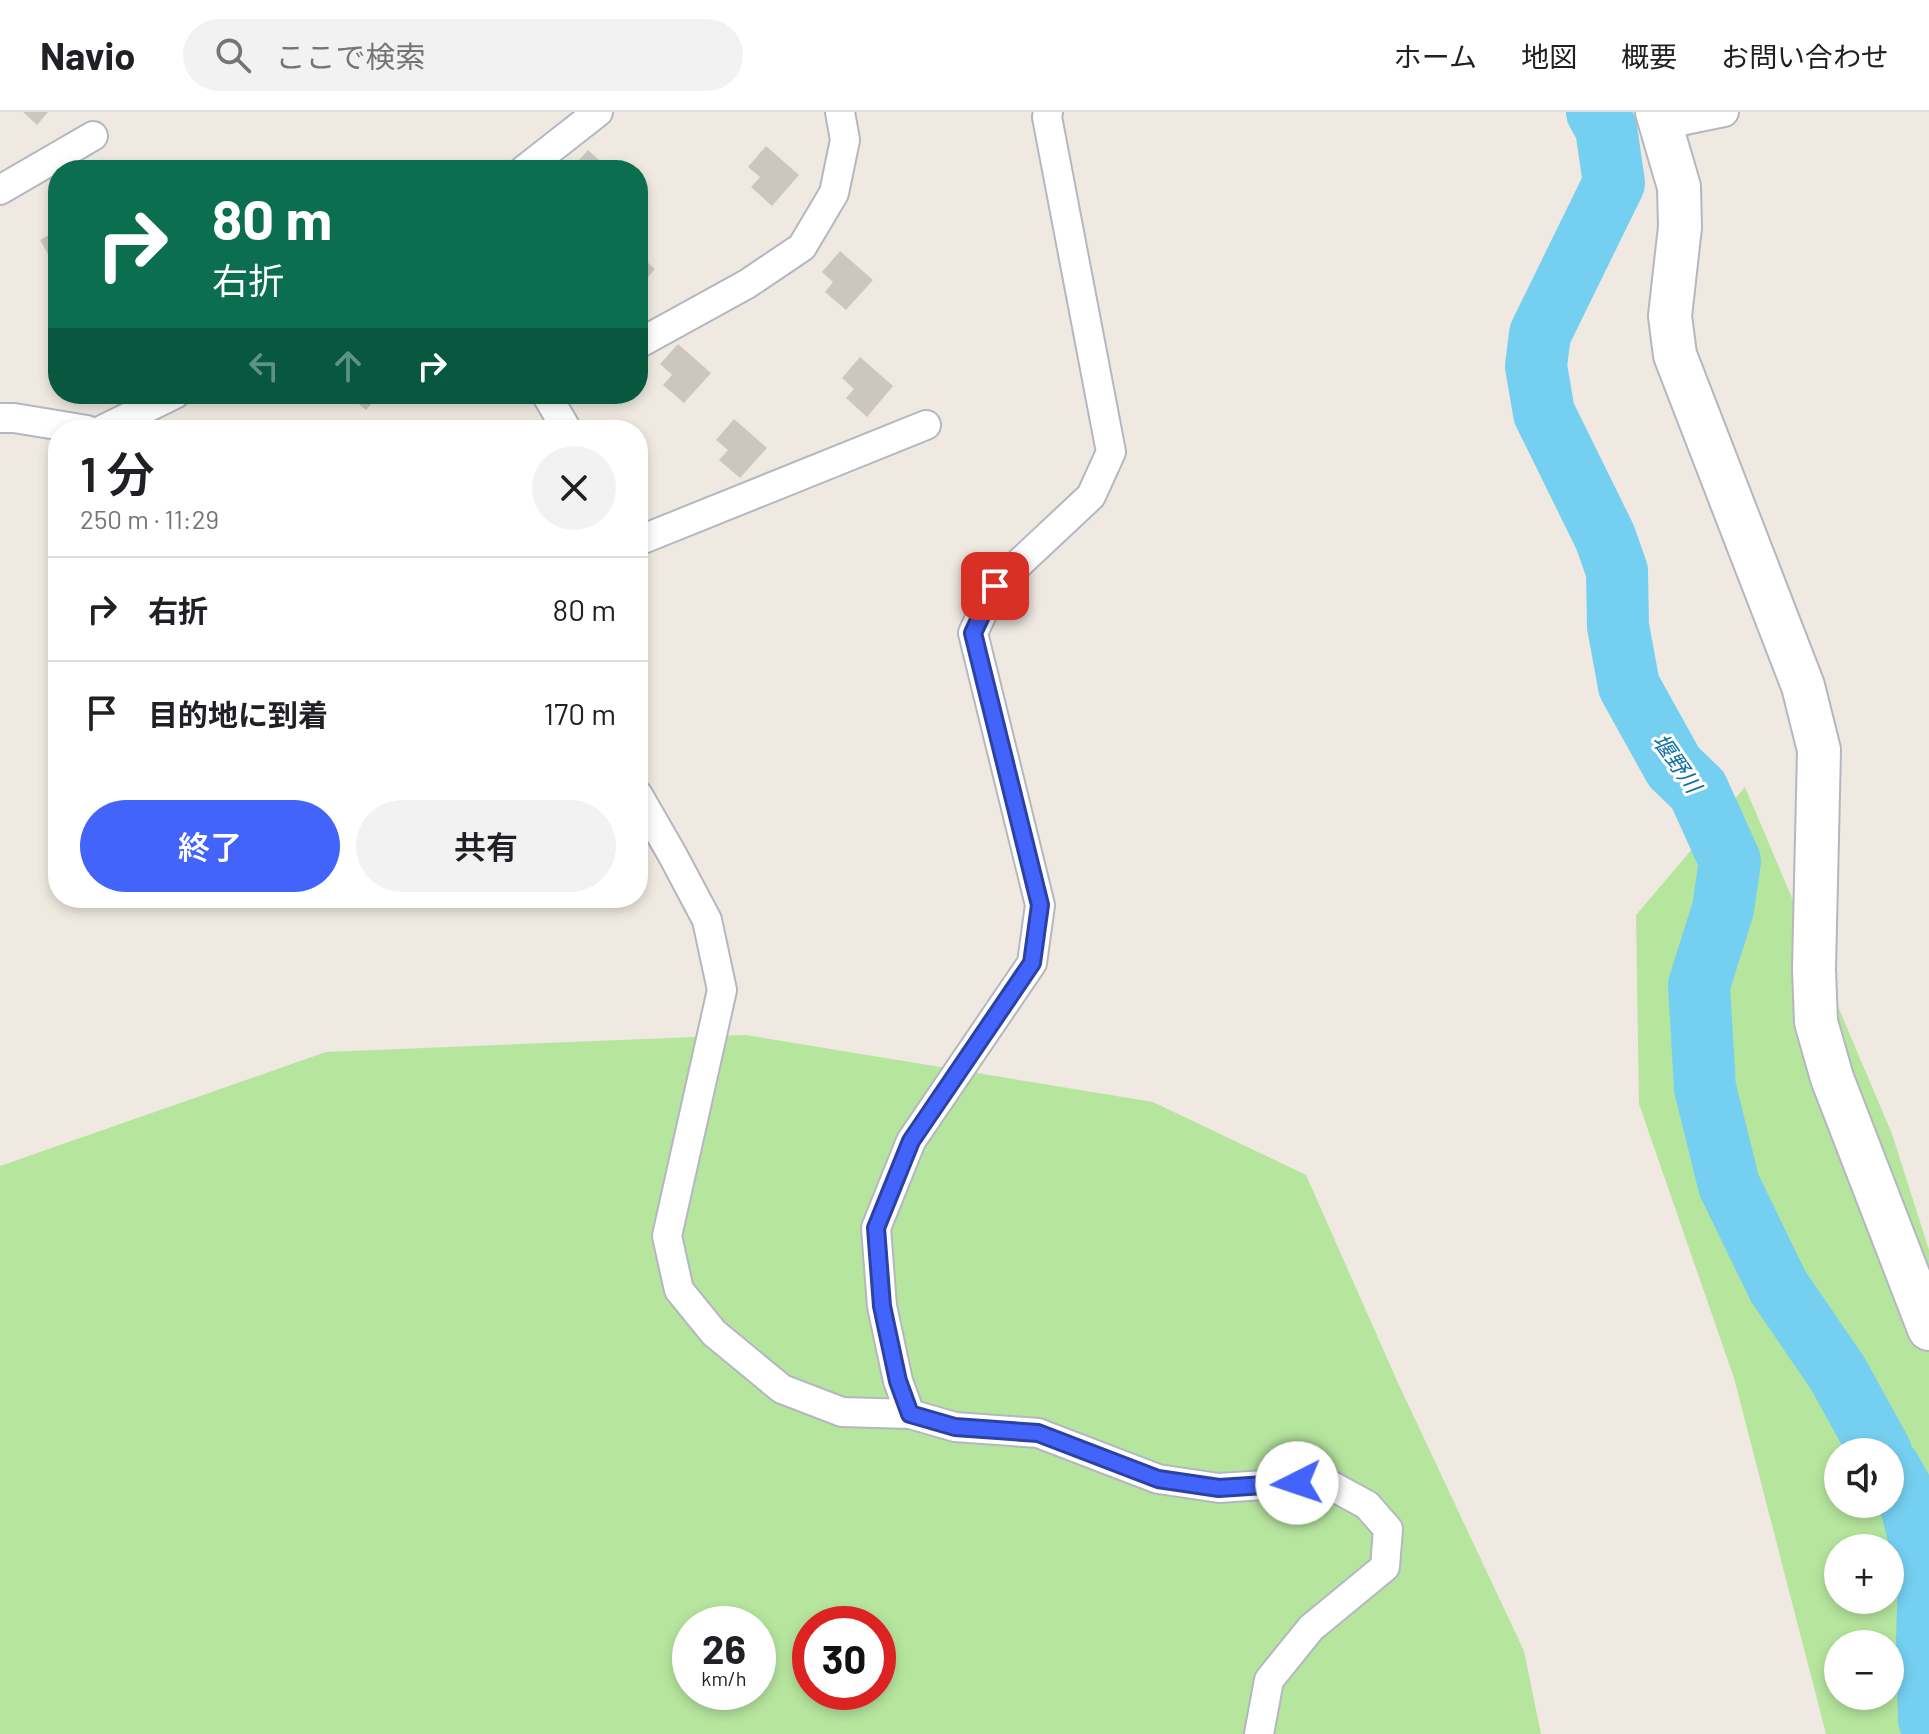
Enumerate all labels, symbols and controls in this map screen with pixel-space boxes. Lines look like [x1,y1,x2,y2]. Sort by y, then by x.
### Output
search box [183,19,743,91]
text: Navio [40,32,135,78]
icon: search [211,33,255,77]
text: ここで検索 [275,38,425,74]
text: ホーム [1394,39,1477,73]
text: 地図 [1521,39,1577,73]
text: 概要 [1621,39,1677,73]
text: お問い合わせ [1721,39,1889,73]
text: 80 m [212,184,332,251]
icon: right [80,192,184,296]
text: 右折 [212,258,284,301]
icon: left [242,344,286,388]
icon: ahead [326,344,370,388]
icon: right [410,344,454,388]
text: 1 分 [80,444,155,502]
button: close [532,446,616,530]
text: 250 m · 11:29 [80,503,219,534]
pin [961,552,1029,620]
icon: arrive [973,564,1017,608]
icon: right [80,587,124,631]
text: 80 m [553,591,616,627]
text: 右折 [148,592,208,628]
icon: arrive [80,691,124,735]
text: 170 m [544,695,616,731]
text: 目的地に到着 [148,696,328,732]
water label: 堰野川 [1648,728,1709,799]
button: 終了 [80,800,340,892]
button: 共有 [356,800,616,892]
map controls [1824,1438,1904,1710]
button: sound [1824,1438,1904,1518]
position arrow [1255,1441,1339,1525]
button: + [1824,1534,1904,1614]
speed limit sign: 30 [792,1606,896,1710]
text: 26 [702,1624,746,1672]
button: − [1824,1630,1904,1710]
text: km/h [701,1666,747,1690]

